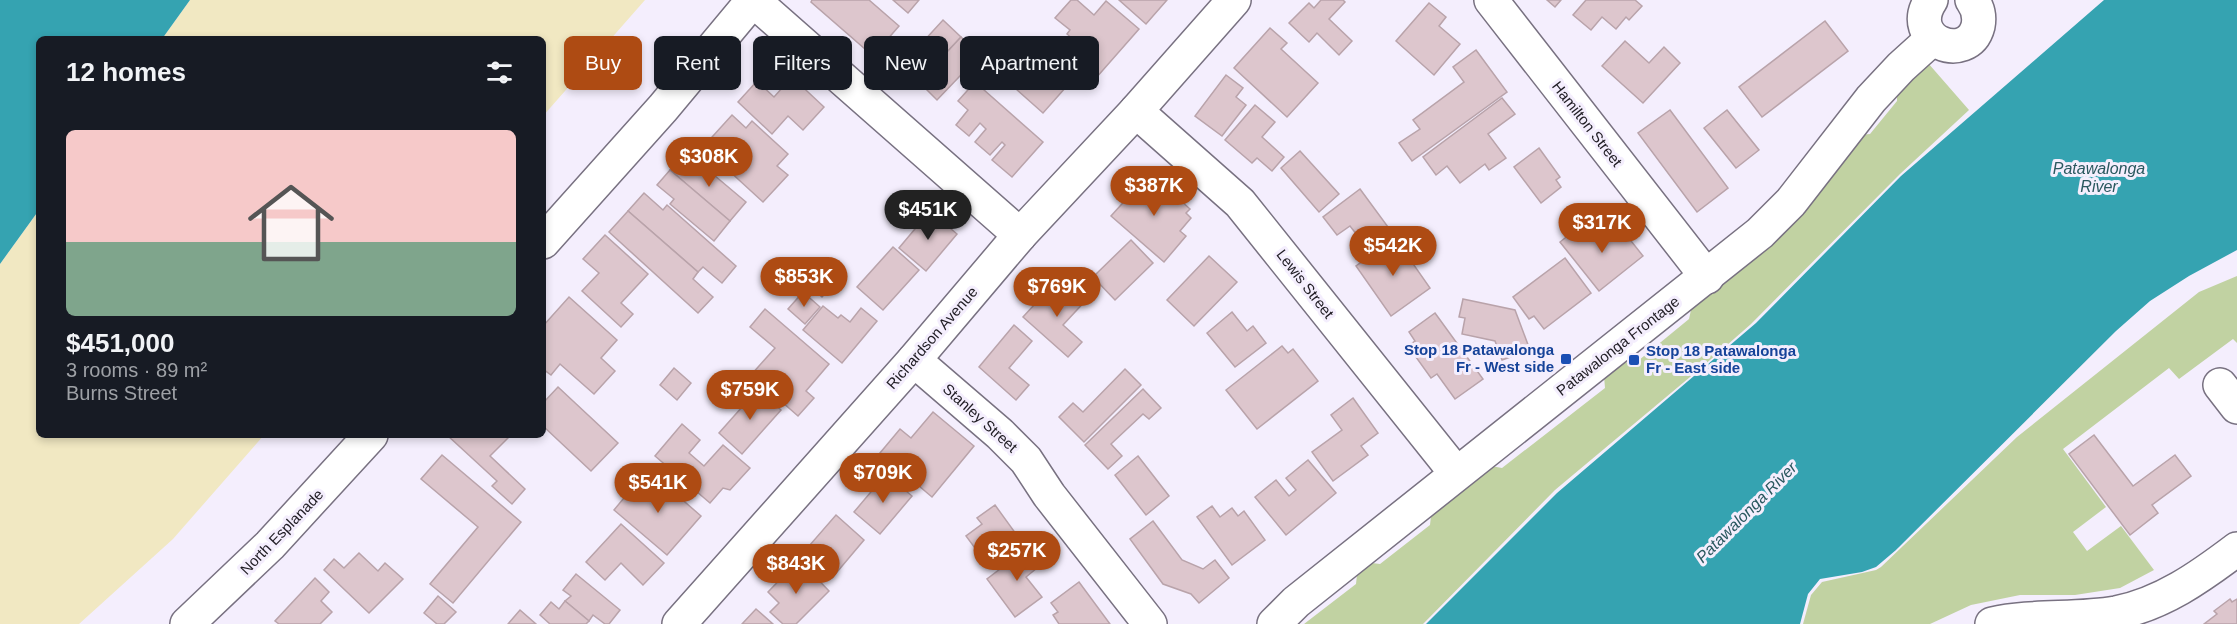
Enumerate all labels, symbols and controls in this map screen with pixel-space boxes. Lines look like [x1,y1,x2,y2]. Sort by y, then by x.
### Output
chip: Buy [564,36,642,90]
chip: Rent [654,36,741,90]
chip: Filters [753,36,852,90]
chip: New [864,36,948,90]
chip: Apartment [960,36,1099,90]
icon: filters [483,56,516,89]
text: 12 homes [66,57,186,87]
street label: Hamilton Street [1549,78,1626,170]
pin: $308K [667,137,751,188]
text: $308K [680,145,738,167]
water label: Patawalonga River [2053,160,2145,195]
pin: $387K [1112,166,1196,217]
icon: home [237,169,345,277]
text: $387K [1125,174,1183,196]
pin: $451K [886,190,970,241]
text: $451K [899,198,957,220]
pin: $317K [1560,203,1644,254]
text: $317K [1573,211,1631,233]
pin: $542K [1351,226,1435,277]
text: $542K [1364,234,1422,256]
street label: Lewis Street [1273,246,1338,322]
pin: $853K [762,257,846,308]
text: $853K [775,265,833,287]
pin: $769K [1015,267,1099,318]
text: $769K [1028,275,1086,297]
street label: Richardson Avenue [883,283,981,392]
street label: Patawalonga Frontage [1553,292,1682,399]
text: $451,000 [66,328,174,358]
place label: Stop 18 Patawalonga Fr - West side [1404,341,1555,375]
place label: Stop 18 Patawalonga Fr - East side [1646,342,1797,376]
marker: Stop 18 Patawalonga Fr - West side [1559,352,1573,366]
marker: Stop 18 Patawalonga Fr - East side [1627,353,1641,367]
text: 3 rooms · 89 m² [66,359,207,381]
pin: $759K [708,370,792,421]
text: $759K [721,378,779,400]
street label: Stanley Street [940,380,1022,456]
text: Burns Street [66,382,177,404]
pin: $709K [841,453,925,504]
water label: Patawalonga River [1693,458,1800,566]
text: $709K [854,461,912,483]
pin: $541K [616,463,700,514]
text: $541K [629,471,687,493]
street label: North Esplanade [237,486,327,578]
pin: $257K [975,531,1059,582]
text: $257K [988,539,1046,561]
pin: $843K [754,544,838,595]
text: $843K [767,552,825,574]

